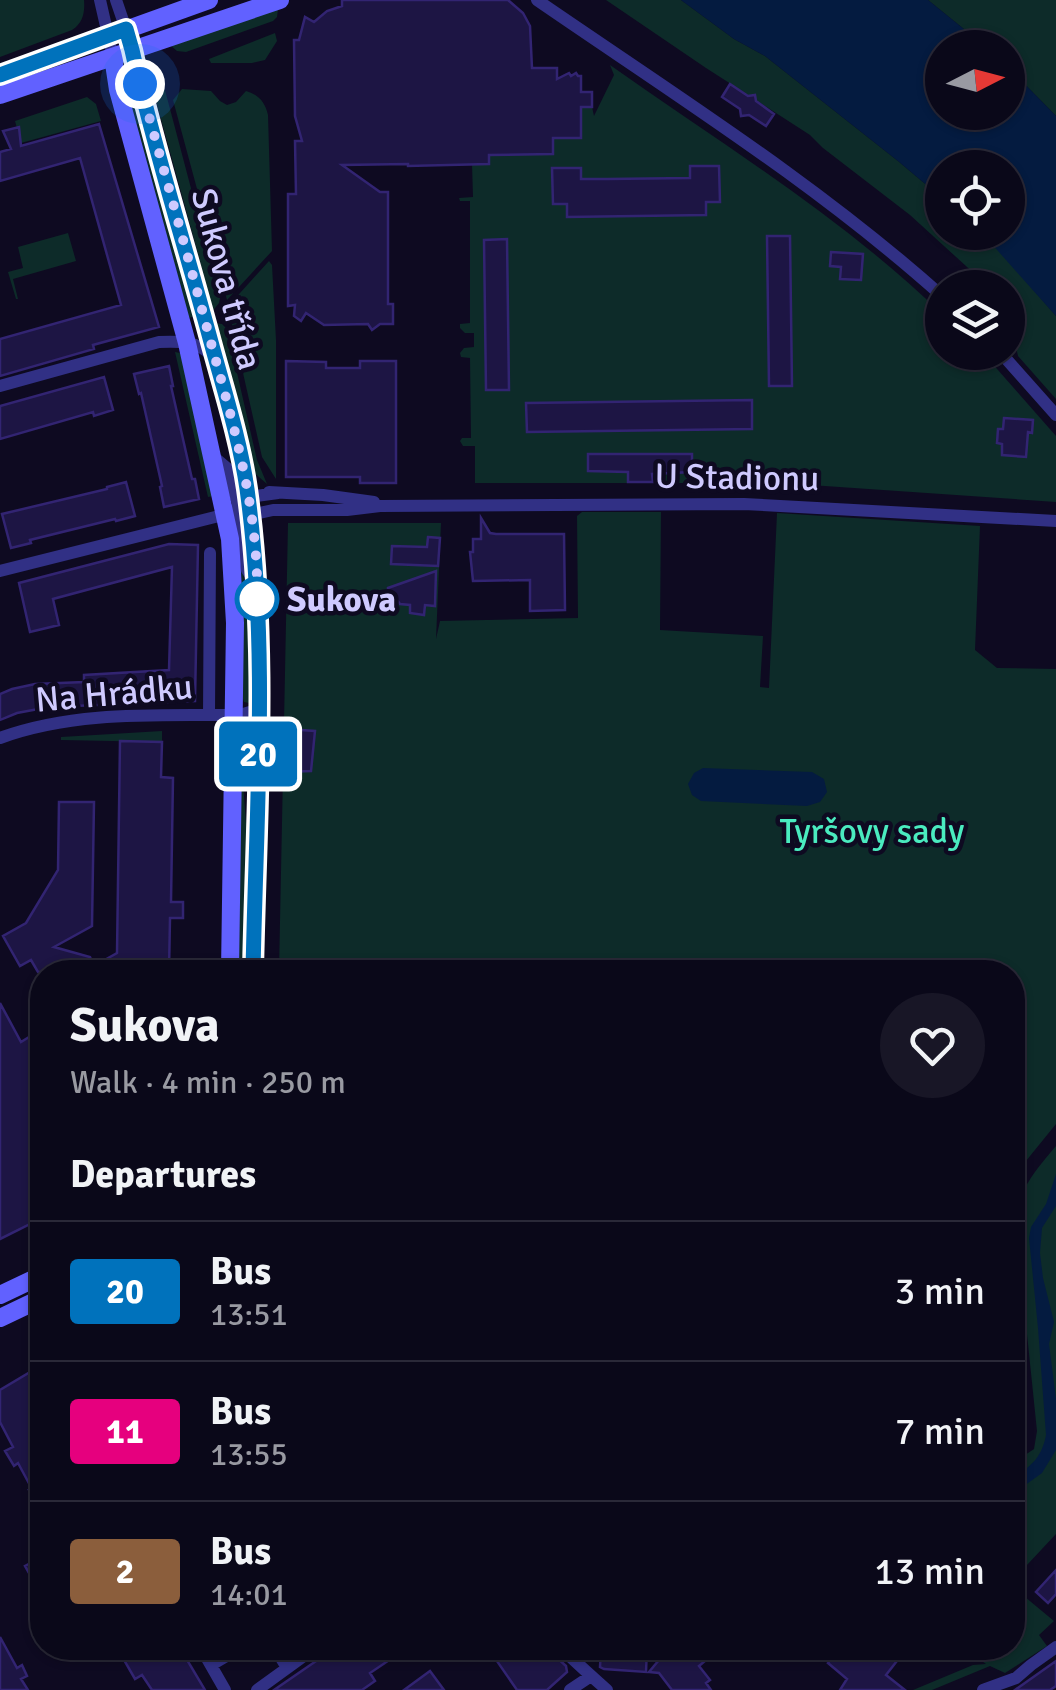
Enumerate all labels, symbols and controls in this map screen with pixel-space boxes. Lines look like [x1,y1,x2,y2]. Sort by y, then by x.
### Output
north arrow [925,30,1025,130]
map controls [925,30,1025,370]
your location [115,59,165,109]
button: locate [925,150,1025,250]
street label: Sukova třída [182,184,271,375]
button: layers [925,270,1025,370]
street label: U Stadionu [654,455,820,500]
marker: Sukova [236,578,278,620]
place label: Sukova [287,578,396,621]
street label: Na Hrádku [34,665,194,722]
line badge: 20 [213,722,303,786]
text: 20 [239,733,277,776]
park label: Tyršovy sady [780,810,964,853]
button: heart [880,993,985,1098]
text: Sukova [70,996,220,1055]
text: Walk · 4 min · 250 m [70,1063,346,1102]
text: Departures [70,1151,256,1198]
text: Bus [210,1248,271,1295]
text: 3 min [895,1268,985,1315]
text: 20 [106,1270,144,1313]
text: 13:51 [210,1295,288,1334]
text: Bus [210,1388,271,1435]
text: 7 min [895,1408,985,1455]
text: 11 [106,1410,144,1453]
text: 13:55 [210,1435,288,1474]
text: Bus [210,1528,271,1575]
text: 13 min [874,1548,985,1595]
text: 2 [116,1550,134,1593]
text: 14:01 [210,1575,288,1614]

